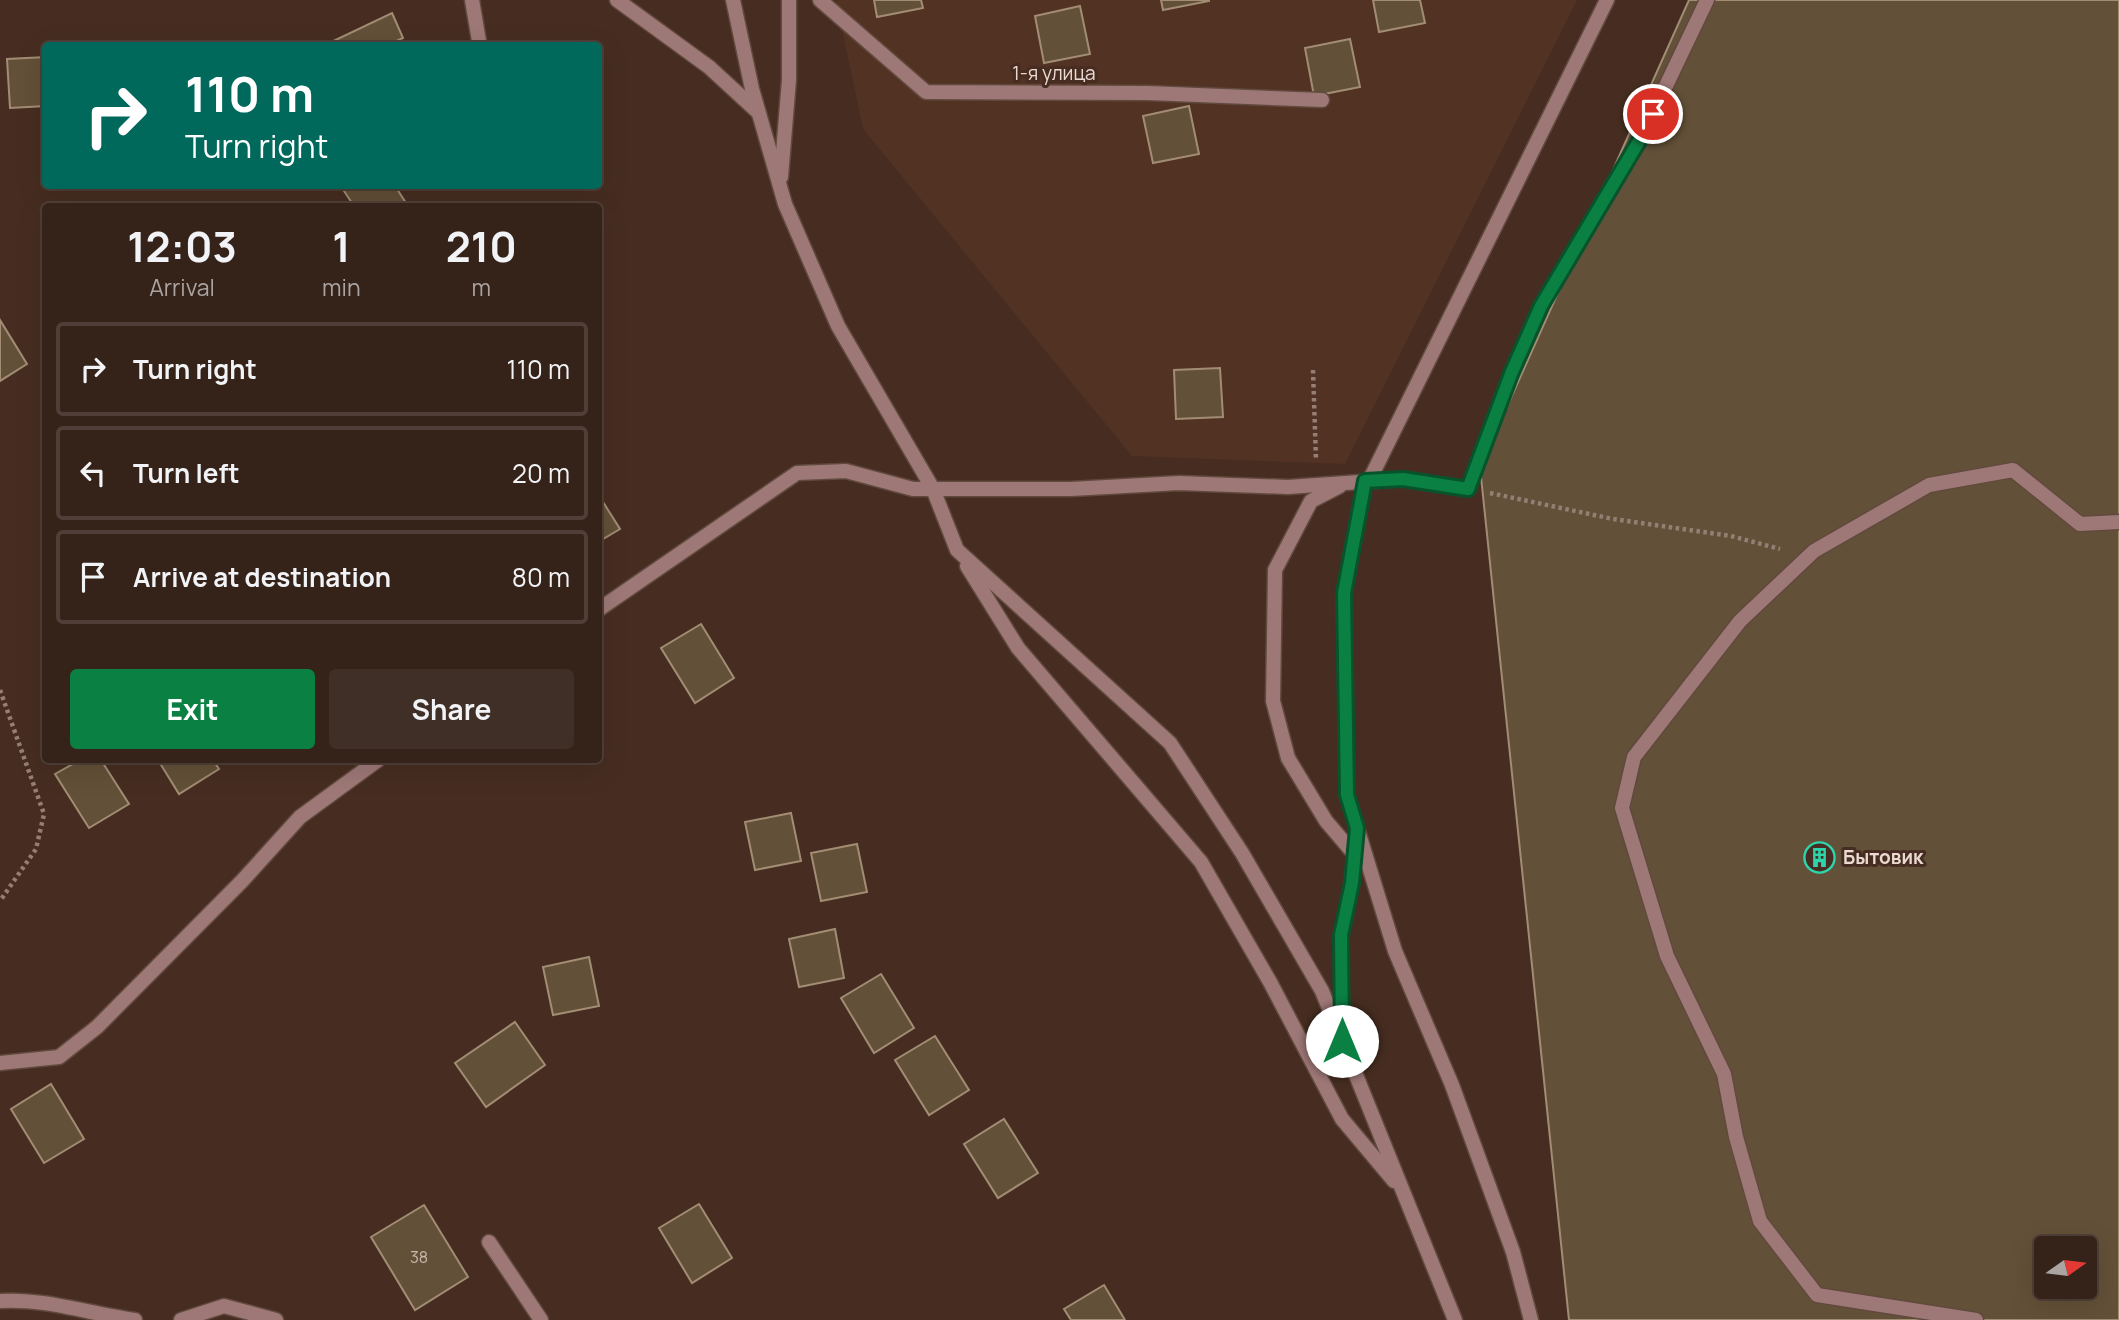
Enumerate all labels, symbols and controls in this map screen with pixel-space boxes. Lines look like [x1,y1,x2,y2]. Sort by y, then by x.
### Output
text: 110 m [185,60,314,127]
street label: 1-я улица [1012,60,1096,86]
icon: right [70,70,161,161]
pin [1623,84,1683,144]
icon: arrive [1634,95,1672,133]
text: Turn right [185,124,328,168]
text: 12:03 [127,217,237,275]
text: 1 [332,217,351,275]
text: 210 [446,217,517,275]
text: Arrival [149,271,215,303]
text: min [322,271,361,303]
text: m [472,271,491,303]
icon: right [74,350,112,388]
text: Turn right [133,351,257,387]
text: 110 m [507,351,570,387]
icon: left [74,454,112,492]
text: Turn left [133,455,240,491]
text: 20 m [512,455,570,491]
icon: arrive [74,558,112,596]
text: Arrive at destination [133,559,391,595]
text: 80 m [512,559,570,595]
button: Exit [70,669,315,749]
button: Share [329,669,574,749]
building icon: Бытовик [1803,840,1837,874]
place label: Бытовик [1843,844,1924,870]
position arrow [1305,1004,1379,1078]
north arrow [2034,1236,2096,1298]
map controls [2034,1236,2097,1299]
house number: 38 [410,1246,428,1268]

